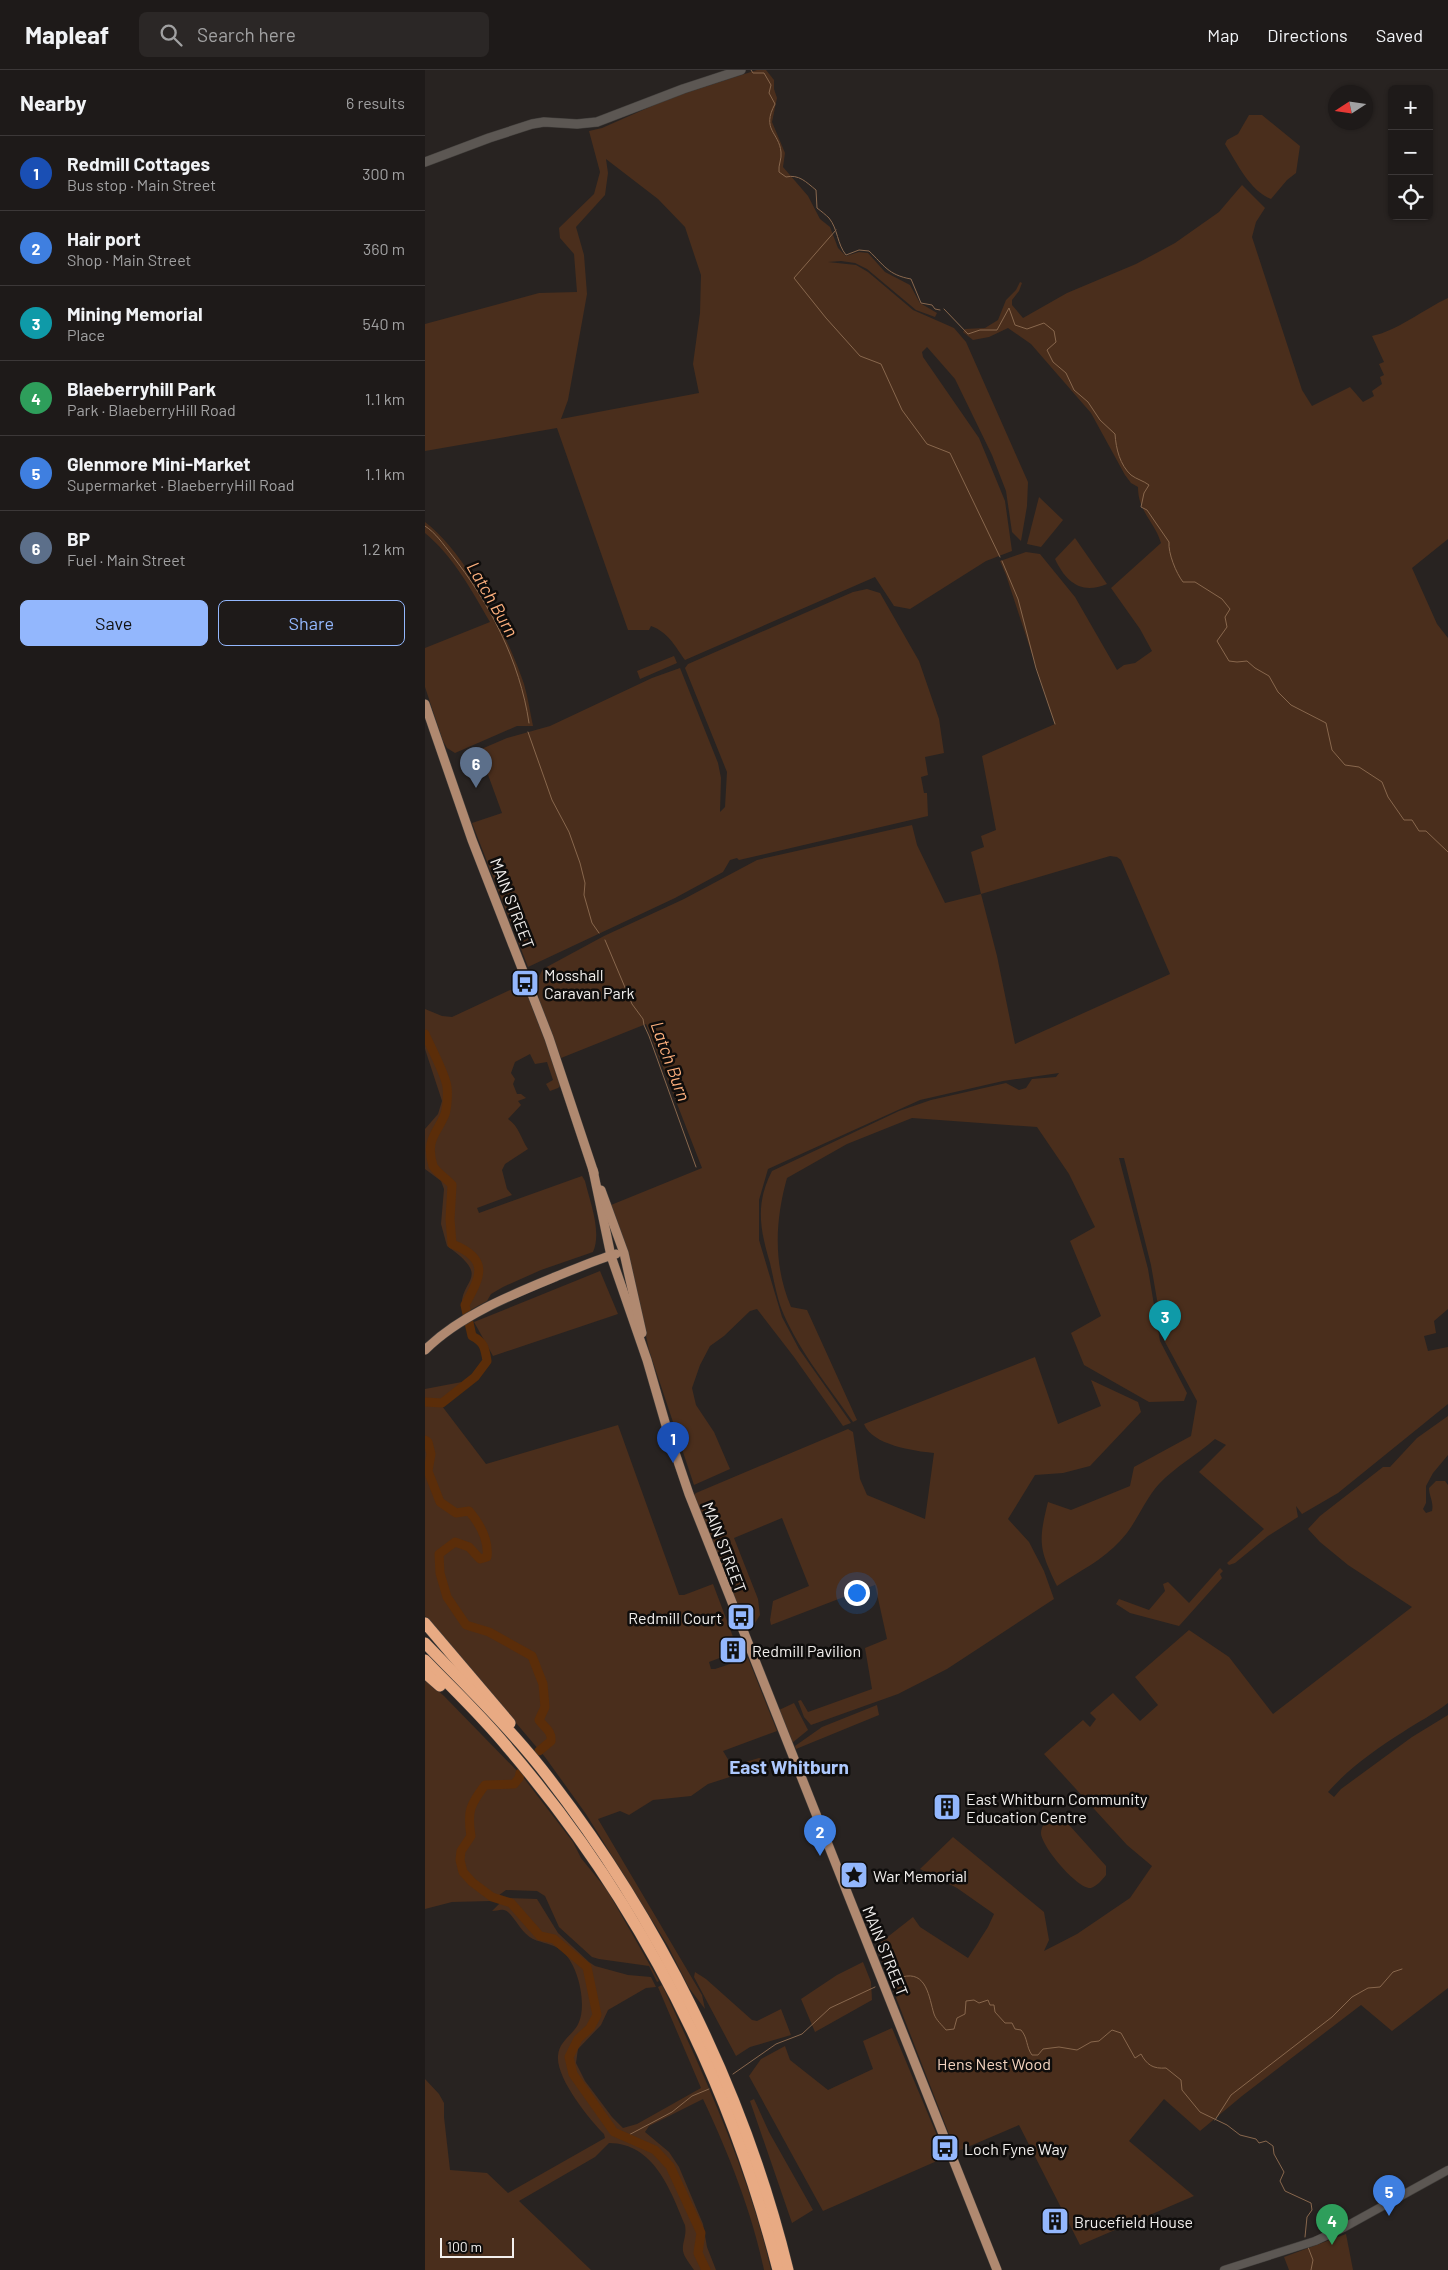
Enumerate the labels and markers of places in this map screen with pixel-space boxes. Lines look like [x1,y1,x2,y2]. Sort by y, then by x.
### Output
pin: 6 [460,747,492,788]
place label: Mosshall Caravan Park [544,965,635,1002]
bus stop icon: Mosshall Caravan Park [510,968,540,998]
pin: 3 [1149,1300,1181,1341]
pin: 1 [657,1422,689,1463]
bus stop icon: Redmill Court [726,1602,756,1632]
place label: Redmill Court [628,1608,722,1627]
building icon: Redmill Pavilion [718,1635,748,1665]
place label: Redmill Pavilion [752,1641,861,1660]
place label: East Whitburn Community Education Centre [966,1789,1148,1826]
building icon: East Whitburn Community Education Centre [932,1792,962,1822]
pin: 2 [804,1815,836,1856]
place icon: War Memorial [839,1860,869,1890]
place label: War Memorial [873,1866,967,1885]
bus stop icon: Loch Fyne Way [930,2133,960,2163]
place label: Loch Fyne Way [964,2139,1067,2158]
pin: 5 [1373,2175,1405,2216]
pin: 4 [1316,2204,1348,2245]
building icon: Brucefield House [1040,2206,1070,2236]
place label: Brucefield House [1074,2212,1193,2231]

